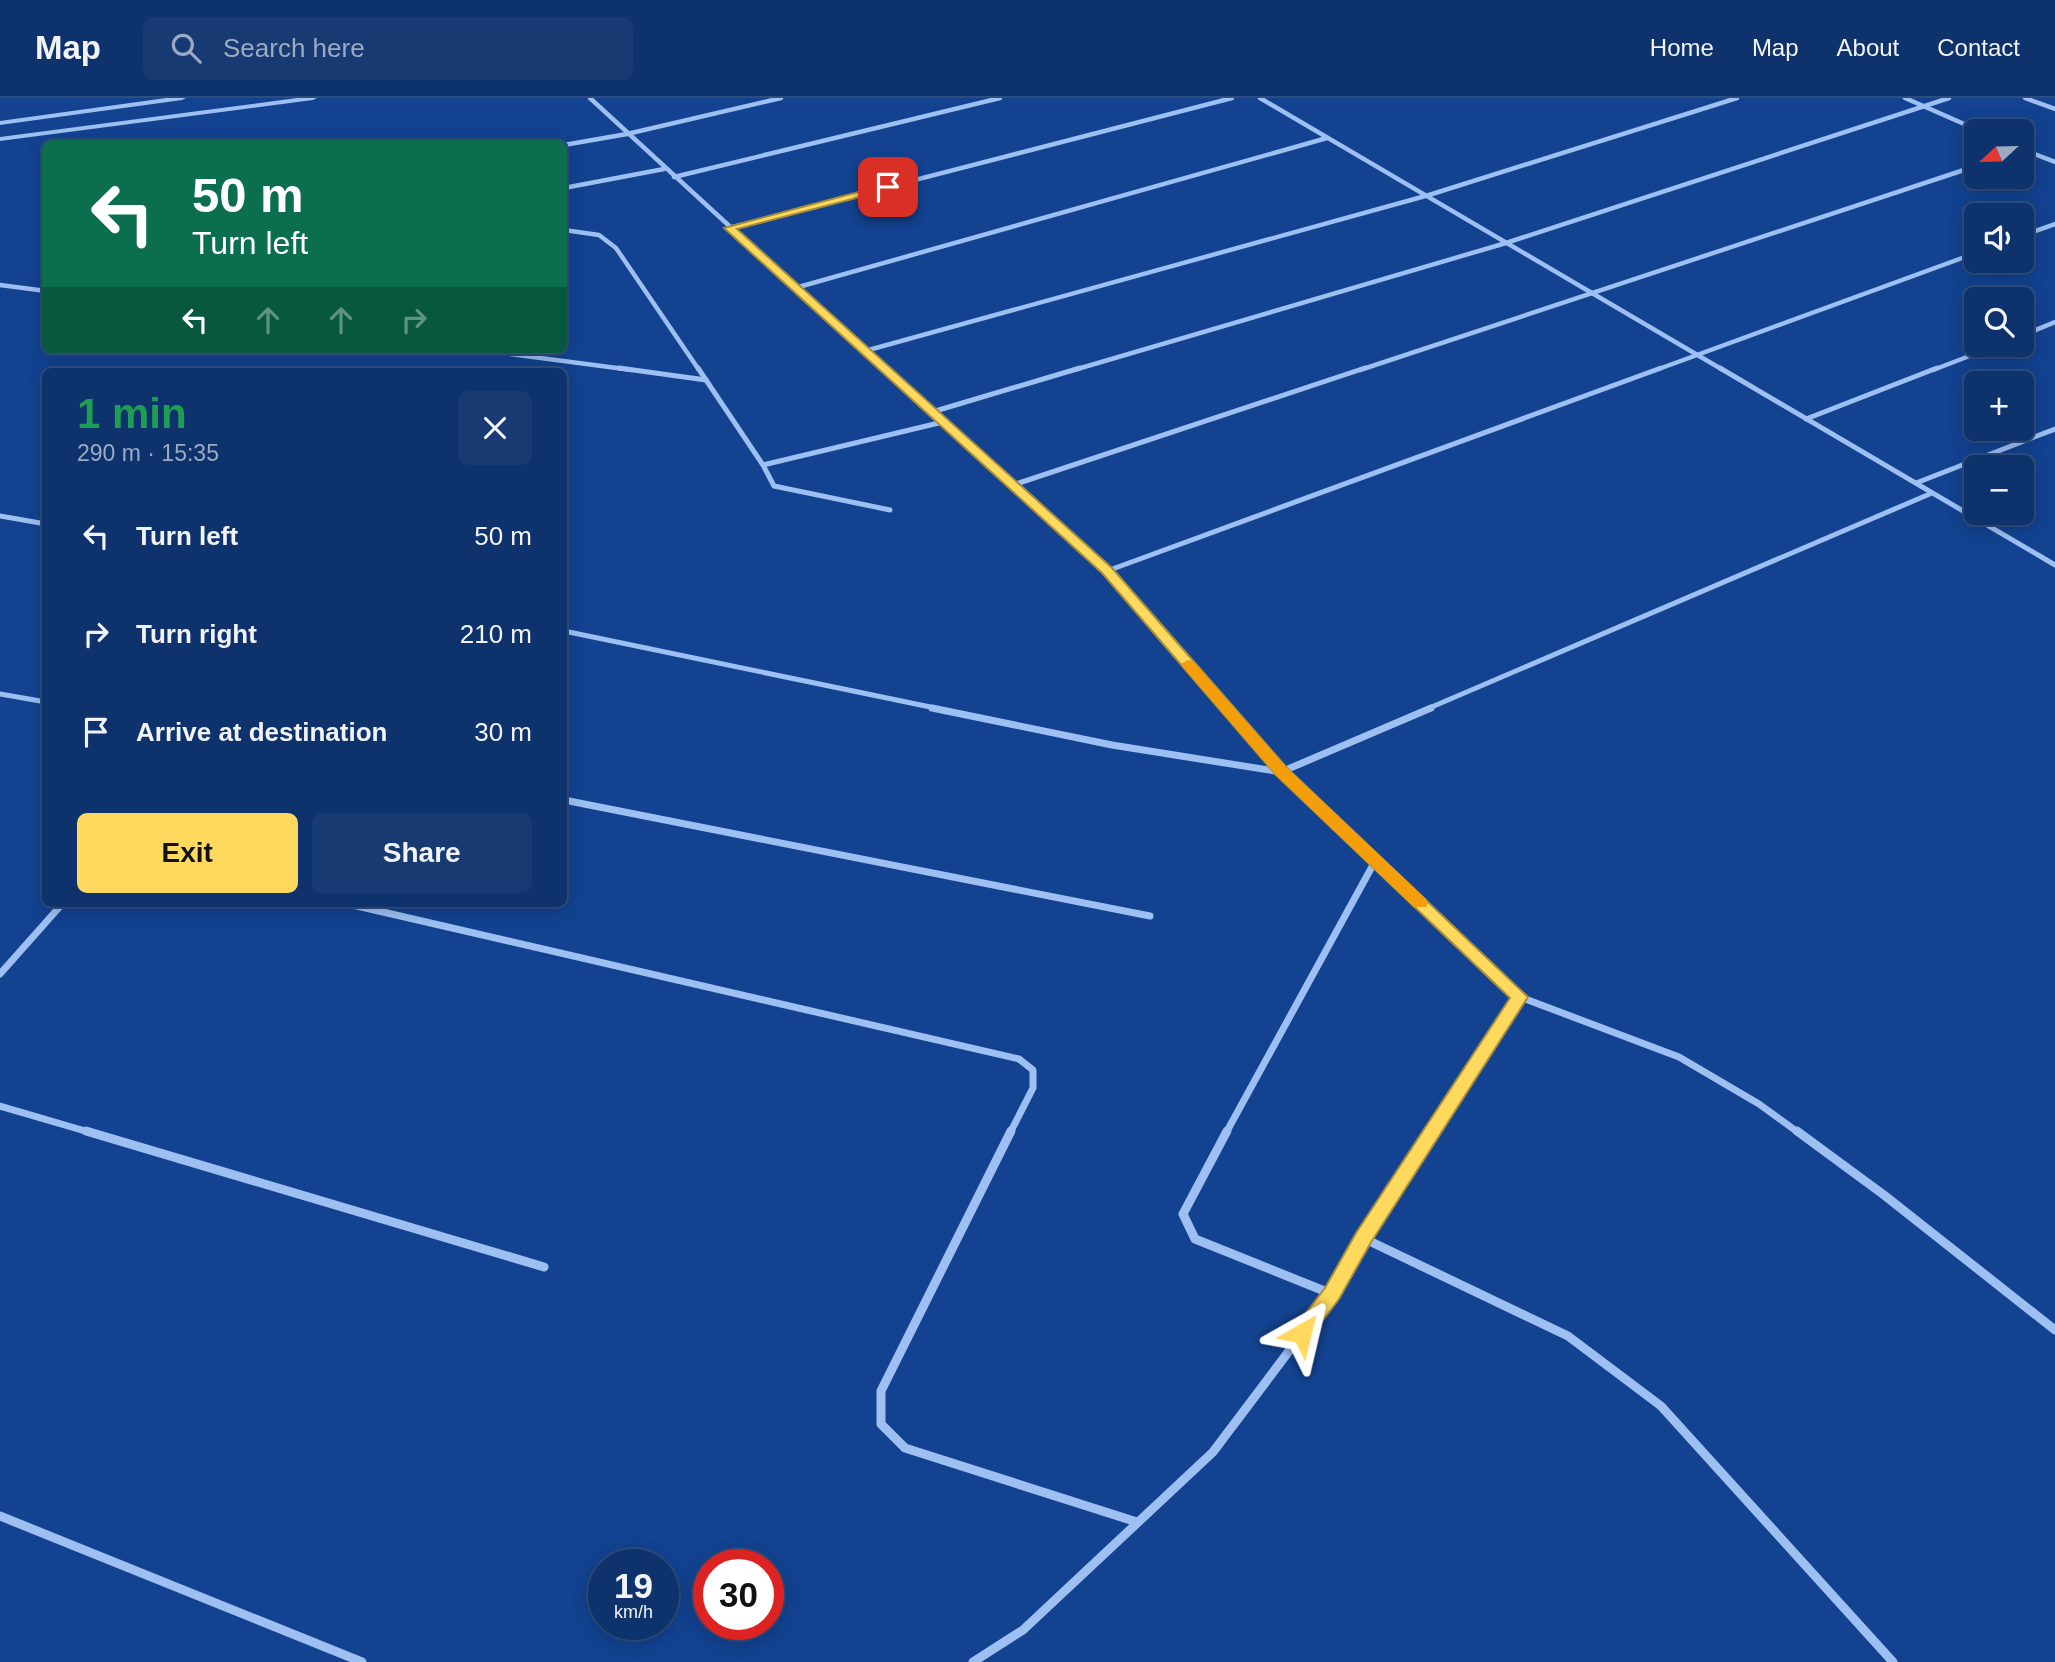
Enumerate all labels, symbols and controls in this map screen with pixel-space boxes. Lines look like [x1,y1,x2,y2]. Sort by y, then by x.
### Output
search box [143,17,633,80]
text: Map [35,29,101,66]
icon: search [167,29,205,67]
text: Search here [223,33,365,63]
text: Home [1650,34,1714,61]
text: Map [1752,34,1799,61]
text: About [1837,34,1899,61]
text: Contact [1937,34,2020,61]
north arrow [1964,119,2034,189]
map controls [1964,119,2034,525]
pin [858,157,918,217]
icon: left [77,168,168,259]
text: 50 m [192,168,304,222]
icon: arrive [869,168,907,206]
button: sound [1964,203,2034,273]
text: Turn left [192,225,308,261]
button: search [1964,287,2034,357]
icon: left [176,301,214,339]
icon: ahead [249,301,287,339]
icon: ahead [322,301,360,339]
icon: right [395,301,433,339]
button: + [1964,371,2034,441]
text: 1 min [77,390,187,437]
button: close [458,391,532,465]
text: 290 m · 15:35 [77,440,219,466]
button: − [1964,455,2034,525]
icon: left [77,517,115,555]
text: Turn left [136,521,238,551]
text: 50 m [474,521,532,551]
icon: right [77,615,115,653]
text: Turn right [136,619,257,649]
text: 210 m [460,619,532,649]
icon: arrive [77,713,115,751]
text: Arrive at destination [136,717,387,747]
text: 30 m [474,717,532,747]
button: Exit [77,813,298,893]
button: Share [312,813,532,893]
position arrow [1265,1296,1339,1370]
speed limit sign: 30 [693,1549,784,1640]
text: 19 [614,1566,653,1605]
text: km/h [614,1602,653,1622]

